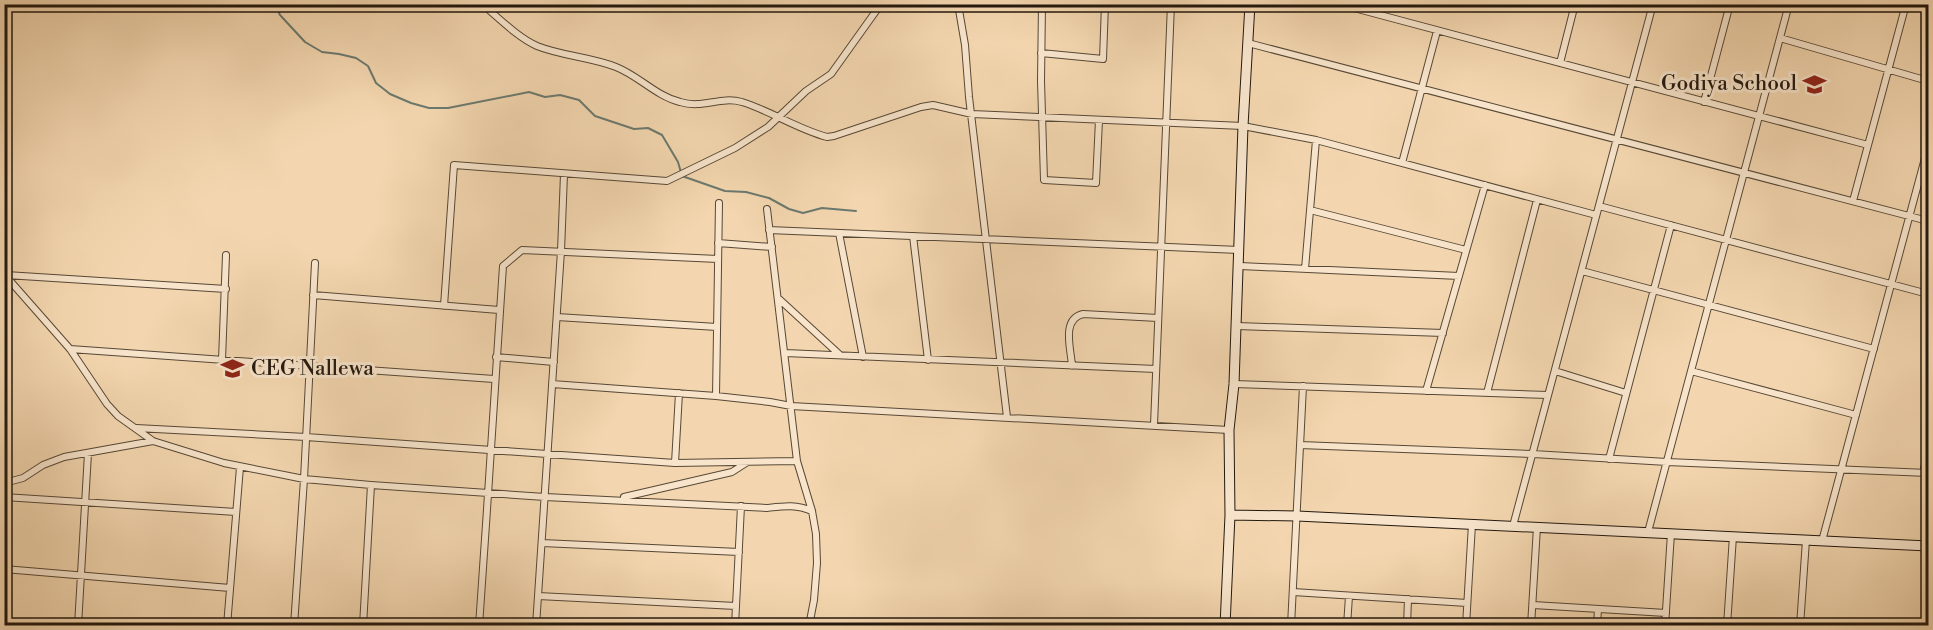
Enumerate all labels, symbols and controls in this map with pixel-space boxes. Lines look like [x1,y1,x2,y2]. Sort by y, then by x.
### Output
place label: Godiya School [1661,71,1797,97]
school or university icon: Godiya School [1802,71,1828,97]
school or university icon: CEG Nallewa [220,356,246,382]
place label: CEG Nallewa [251,356,374,382]

